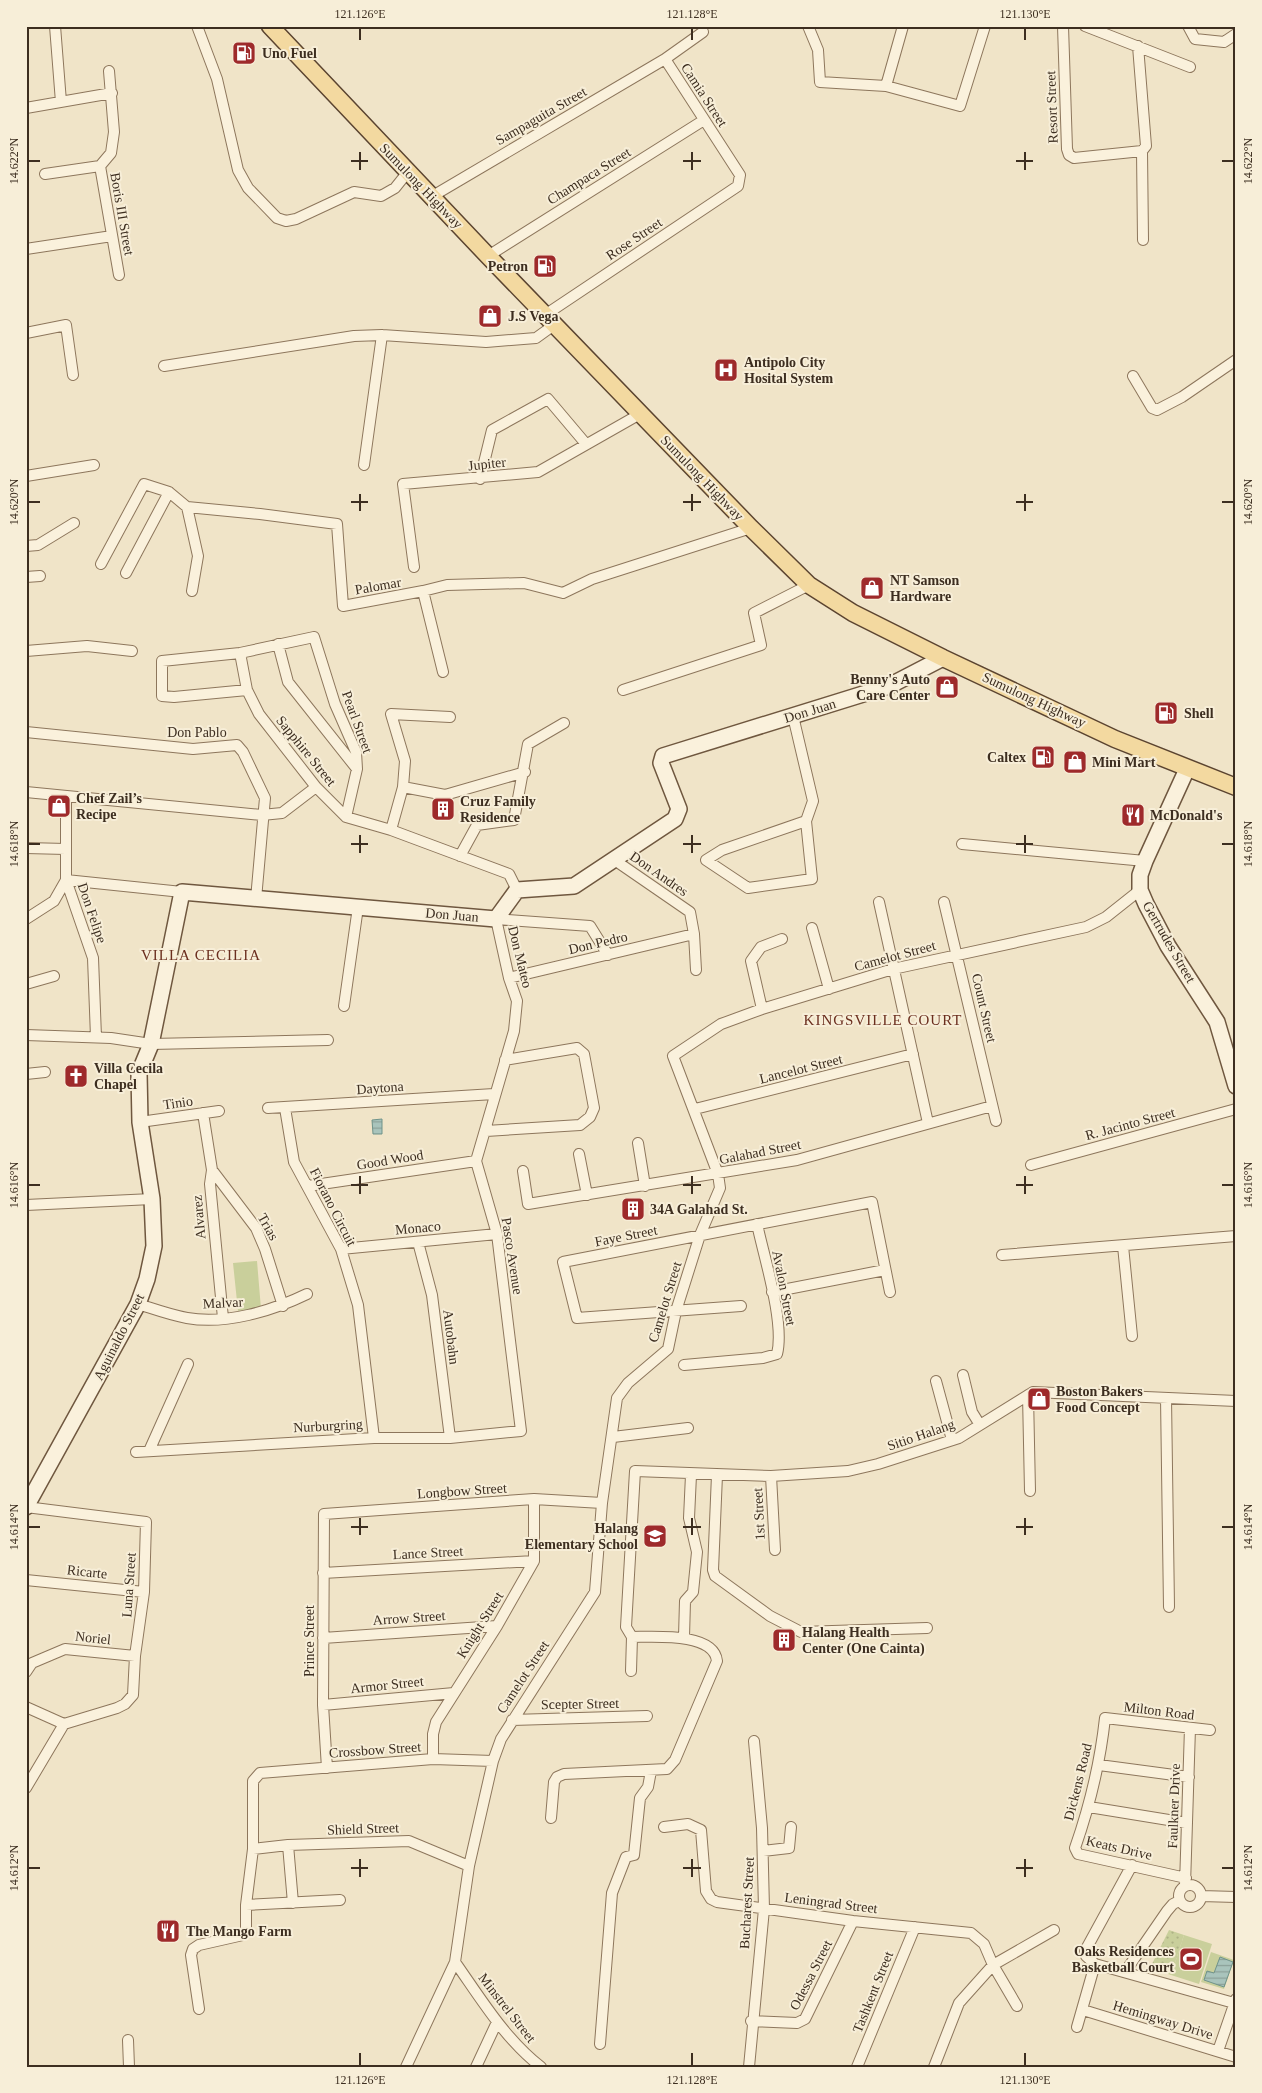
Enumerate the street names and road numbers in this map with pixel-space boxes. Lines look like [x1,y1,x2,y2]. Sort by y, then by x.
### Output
street label: Camia Street [678,60,730,130]
street label: Resort Street [1043,70,1061,144]
street label: Sampaguita Street [493,84,589,148]
street label: Sumulong Highway [377,140,465,232]
street label: Champaca Street [545,144,633,208]
street label: Boris III Street [107,171,137,257]
street label: Rose Street [603,215,665,263]
street label: Sumulong Highway [658,432,746,524]
street label: Jupiter [467,455,507,473]
street label: Palomar [354,575,403,597]
street label: Sumulong Highway [980,669,1088,731]
street label: Pearl Street [339,689,375,755]
street label: Don Juan [782,696,838,726]
street label: Sapphire Street [273,713,339,789]
street label: Don Pablo [167,725,227,740]
street label: Don Andres [627,849,691,899]
street label: Don Felipe [75,881,109,945]
street label: Gertrudes Street [1140,899,1198,985]
street label: Don Juan [425,905,479,925]
street label: Don Mateo [505,924,535,990]
street label: Don Pedro [567,929,629,957]
street label: Camelot Street [853,938,937,974]
street label: Count Street [969,972,999,1044]
street label: Lancelot Street [758,1051,844,1087]
street label: Daytona [356,1079,405,1097]
street label: Tinio [162,1093,194,1113]
street label: R. Jacinto Street [1084,1105,1177,1143]
street label: Galahad Street [718,1137,802,1167]
street label: Good Wood [356,1147,424,1173]
street label: Fiorano Circuit [307,1165,359,1249]
street label: Alvarez [190,1194,208,1240]
street label: Trias [255,1211,281,1243]
street label: Pasco Avenue [498,1216,526,1296]
street label: Monaco [394,1219,442,1237]
street label: Faye Street [593,1223,659,1249]
street label: Avalon Street [769,1249,799,1327]
street label: Camelot Street [646,1260,684,1344]
street label: Aguinaldo Street [91,1291,147,1383]
street label: Malvar [202,1294,244,1312]
street label: Autobahn [440,1309,462,1365]
street label: Sitio Halang [885,1416,957,1454]
street label: Nurburgring [293,1417,363,1435]
street label: Longbow Street [417,1480,507,1502]
street label: 1st Street [750,1487,768,1541]
street label: Lance Street [392,1544,464,1562]
street label: Luna Street [119,1552,139,1618]
street label: Ricarte [66,1562,108,1582]
street label: Knight Street [454,1589,506,1661]
street label: Prince Street [302,1605,317,1677]
street label: Arrow Street [372,1608,446,1628]
street label: Noriel [74,1629,112,1647]
street label: Camelot Street [494,1638,552,1716]
street label: Armor Street [350,1674,424,1696]
street label: Scepter Street [541,1696,619,1712]
street label: Milton Road [1123,1699,1195,1723]
street label: Crossbow Street [329,1739,422,1761]
street label: Dickens Road [1061,1742,1095,1822]
street label: Faulkner Drive [1165,1763,1183,1849]
street label: Shield Street [327,1820,399,1838]
street label: Keats Drive [1085,1833,1153,1863]
street label: Bucharest Street [737,1856,757,1949]
street label: Leningrad Street [784,1890,879,1916]
street label: Odessa Street [787,1937,835,2013]
street label: Tashkent Street [850,1949,896,2035]
street label: Minstrel Street [475,1970,539,2046]
street label: Hemingway Drive [1111,1998,1215,2042]

